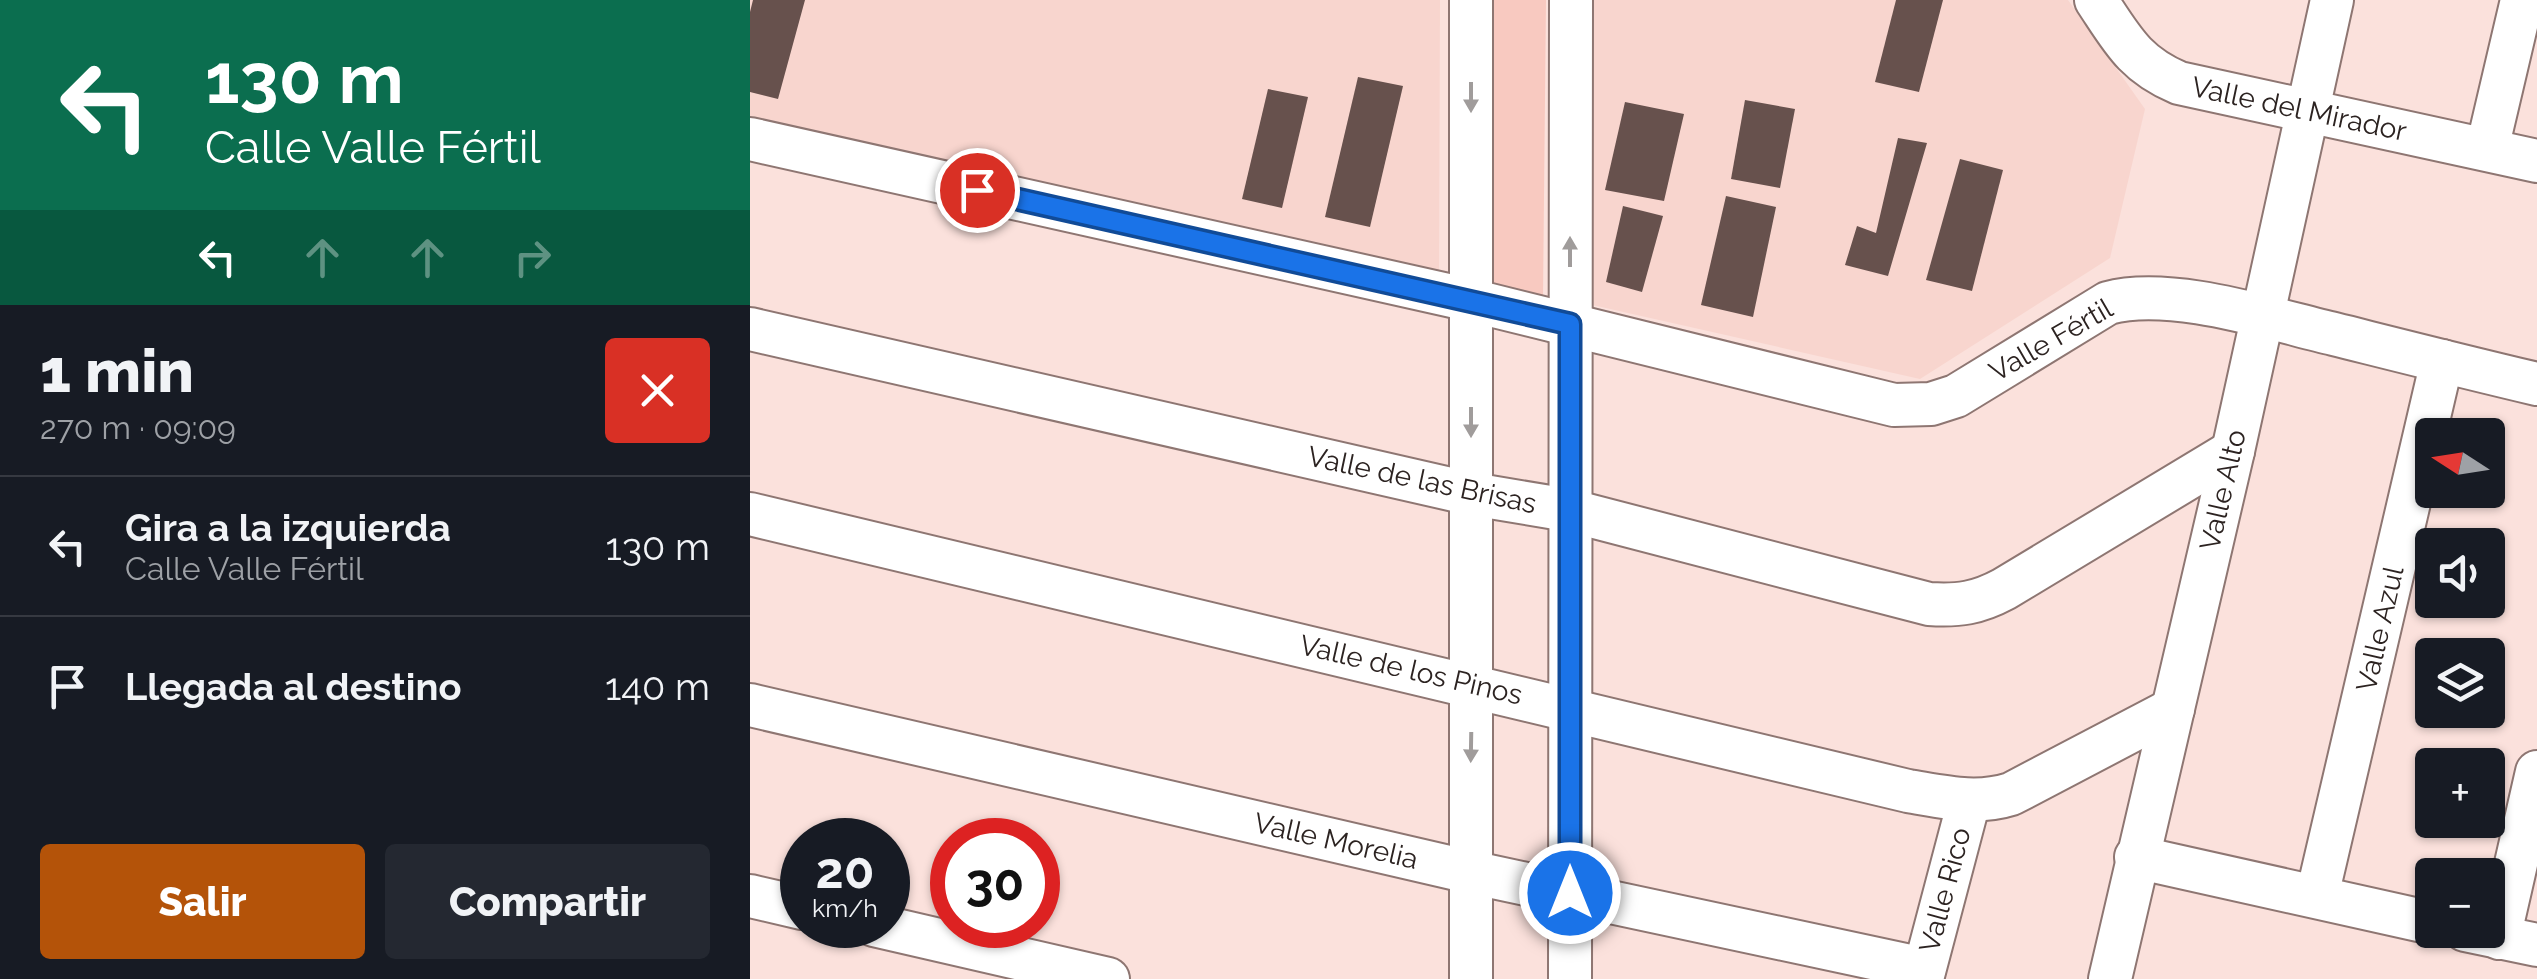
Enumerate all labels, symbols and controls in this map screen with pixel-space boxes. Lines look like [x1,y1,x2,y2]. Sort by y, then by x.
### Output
text: 130 m [205,37,404,119]
icon: left [40,40,170,170]
street label: Valle del Mirador [2188,70,2410,148]
one-way arrow [1463,82,1479,114]
text: Calle Valle Fértil [205,121,541,174]
pin [935,148,1020,233]
icon: arrive [950,163,1005,218]
icon: left [190,230,245,285]
icon: ahead [295,230,350,285]
icon: ahead [400,230,455,285]
icon: right [505,230,560,285]
one-way arrow [1562,235,1578,267]
street label: Valle Fértil [1984,291,2119,388]
text: 1 min [40,336,194,406]
button: close [605,338,710,443]
one-way arrow [1463,407,1479,439]
text: 270 m · 09:09 [40,409,236,446]
north arrow [2415,418,2505,508]
map controls [2415,418,2505,948]
street label: Valle Alto [2193,426,2253,554]
street label: Valle de las Brisas [1305,440,1539,520]
text: Gira a la izquierda [125,505,451,550]
icon: left [40,519,95,574]
text: 130 m [606,524,710,569]
button: sound [2415,528,2505,618]
text: Calle Valle Fértil [125,550,364,587]
street label: Valle Azul [2350,563,2411,695]
street label: Valle de los Pinos [1296,628,1526,712]
button: layers [2415,638,2505,728]
icon: arrive [40,659,95,714]
text: Llegada al destino [125,664,462,709]
text: 140 m [605,664,710,709]
one-way arrow [1463,732,1479,764]
button: + [2415,748,2505,838]
street label: Valle Morelia [1251,806,1421,876]
speed limit sign: 30 [930,818,1060,948]
street label: Valle Rico [1913,824,1977,956]
text: 20 [816,841,874,900]
position arrow [1518,841,1622,945]
button: Salir [40,844,365,959]
button: Compartir [385,844,710,959]
button: − [2415,858,2505,948]
text: km/h [812,893,878,923]

